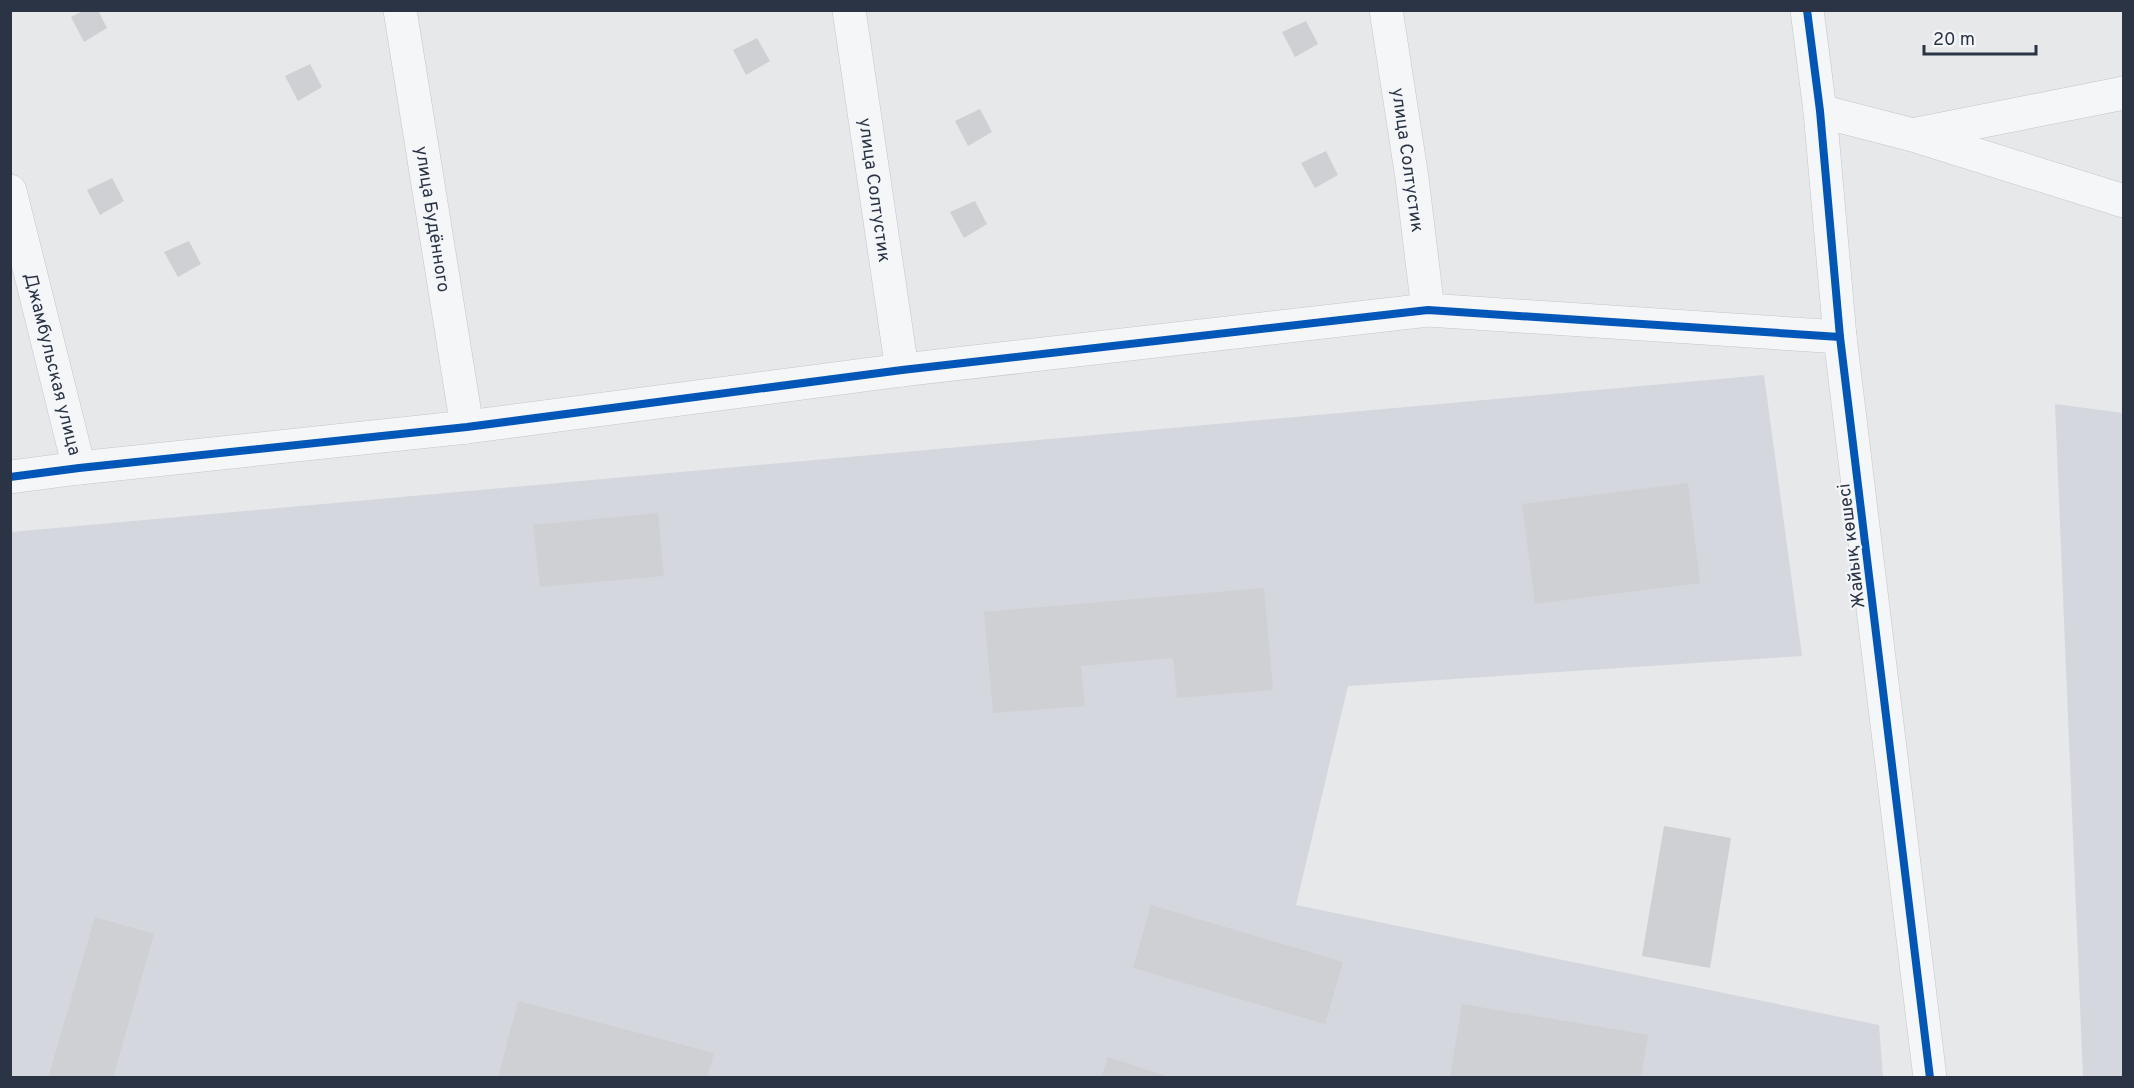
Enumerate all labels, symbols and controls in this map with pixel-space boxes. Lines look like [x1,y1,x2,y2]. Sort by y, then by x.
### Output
scale bar [1924,18,2036,56]
text: 20 m [1933,29,1975,52]
street label: улица Солтустик [1385,87,1428,234]
street label: улица Солтустик [852,117,895,264]
street label: улица Будённого [409,144,454,294]
street label: Джамбульская улица [18,271,85,458]
street label: Жайық көшесі [1833,482,1872,610]

